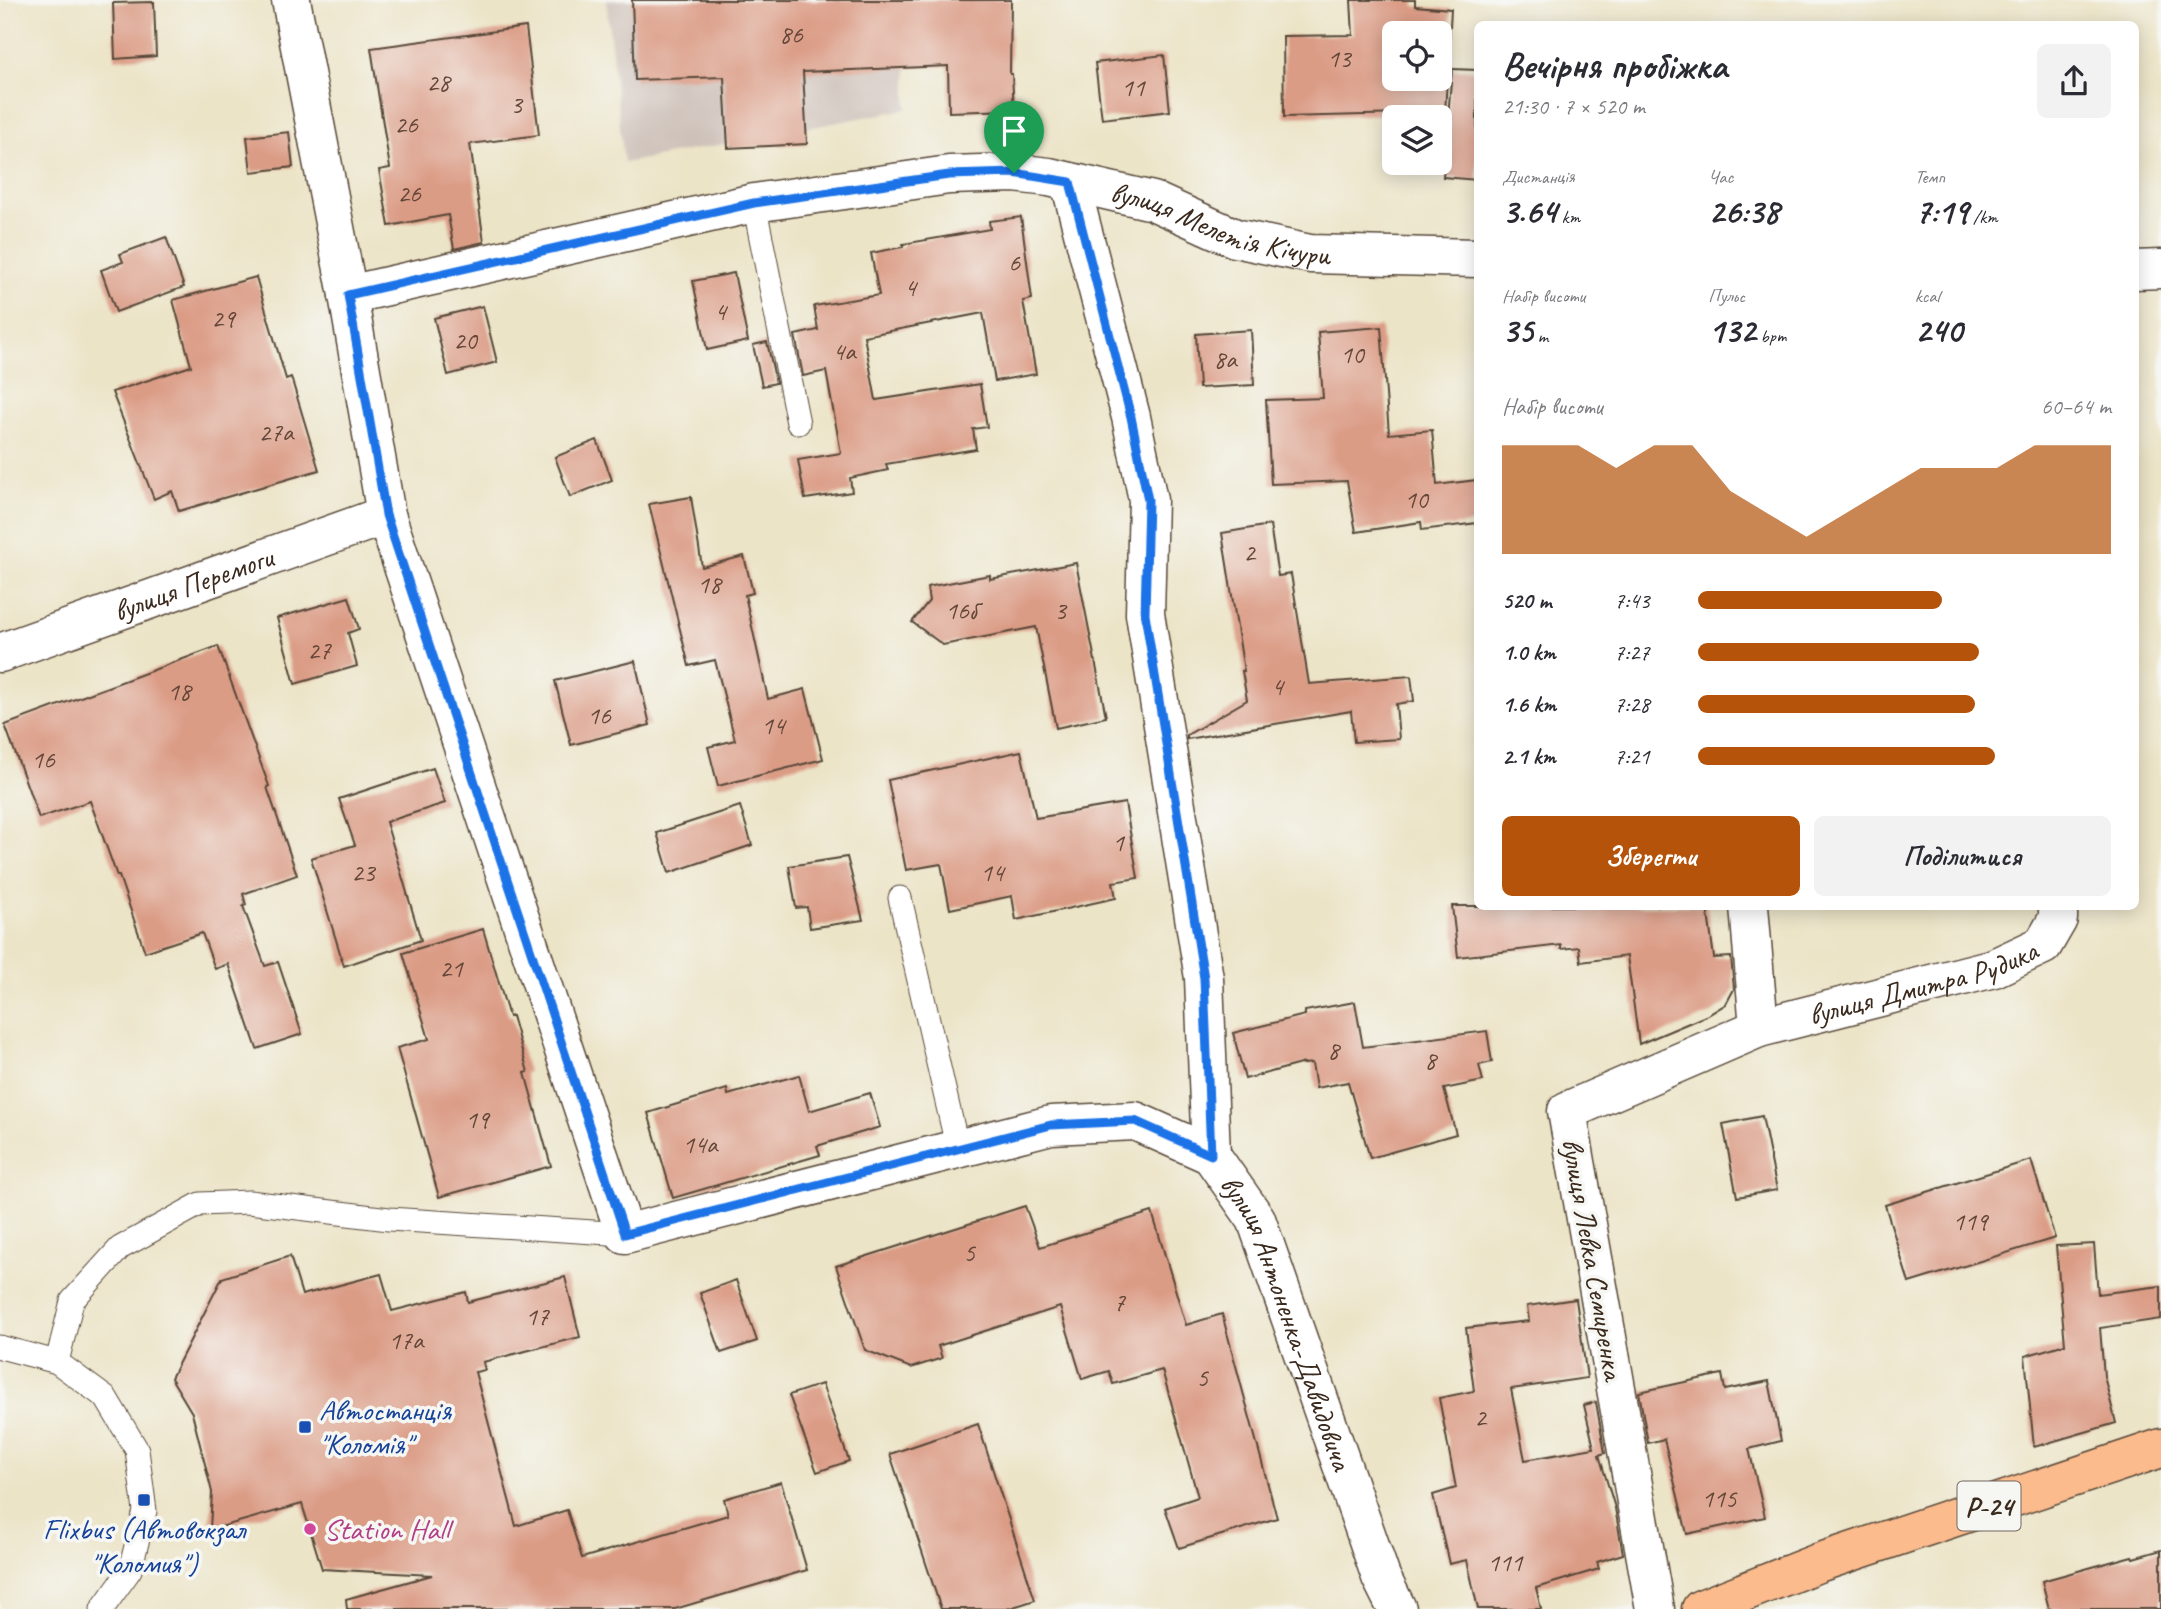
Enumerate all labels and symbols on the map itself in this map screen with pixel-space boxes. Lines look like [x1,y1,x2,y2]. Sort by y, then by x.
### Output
house number: 86 [779,18,804,51]
house number: 13 [1327,42,1353,75]
house number: 28 [426,66,452,99]
house number: 11 [1121,71,1146,104]
house number: 3 [510,88,524,121]
pin [984,101,1044,173]
house number: 26 [394,108,419,141]
street label: вулиця Мелетія Кічури [1107,173,1332,274]
house number: 26 [397,177,422,210]
house number: 6 [1008,246,1021,279]
house number: 4 [904,271,918,304]
house number: 4 [714,295,728,328]
house number: 29 [211,302,237,335]
house number: 20 [453,324,479,357]
house number: 4а [832,335,857,368]
house number: 10 [1340,338,1366,371]
house number: 8а [1213,343,1238,376]
house number: 27а [259,416,295,449]
house number: 10 [1404,483,1430,516]
house number: 2 [1243,536,1257,569]
street label: вулиця Перемоги [108,537,280,630]
house number: 18 [697,568,723,601]
house number: 16б [945,594,984,627]
house number: 3 [1054,594,1068,627]
house number: 27 [307,634,332,667]
house number: 4 [1271,670,1285,703]
house number: 18 [167,675,193,708]
house number: 16 [587,699,612,732]
house number: 14 [761,709,787,742]
house number: 16 [31,743,56,776]
house number: 1 [1112,826,1125,859]
house number: 23 [351,856,377,889]
house number: 14 [980,856,1006,889]
street label: вулиця Дмитра Рудика [1804,931,2045,1034]
house number: 21 [439,952,464,985]
house number: 8 [1327,1034,1341,1067]
house number: 8 [1424,1044,1438,1077]
house number: 19 [465,1103,491,1136]
house number: 14а [683,1128,719,1161]
street label: вулиця Левка Семиренка [1553,1135,1633,1385]
street label: вулиця Антоненка-Давидовича [1212,1167,1362,1477]
house number: 119 [1952,1205,1990,1238]
house number: 5 [963,1236,976,1269]
house number: 7 [1113,1286,1126,1319]
house number: 17 [525,1300,550,1333]
house number: 17а [389,1324,425,1357]
house number: 5 [1196,1361,1209,1394]
place label: Автостанція "Коломія" [319,1391,452,1463]
house number: 2 [1474,1401,1488,1434]
marker: Автостанція "Коломія" [297,1419,313,1435]
house number: 115 [1701,1482,1738,1515]
road number: Р-24 [1958,1482,2021,1530]
marker: Flixbus (Автовокзал "Коломия") [136,1492,152,1508]
place label: Flixbus (Автовокзал "Коломия") [43,1510,247,1582]
place label: Station Hall [324,1510,454,1548]
marker: Station Hall [302,1521,318,1537]
house number: 111 [1487,1546,1524,1579]

